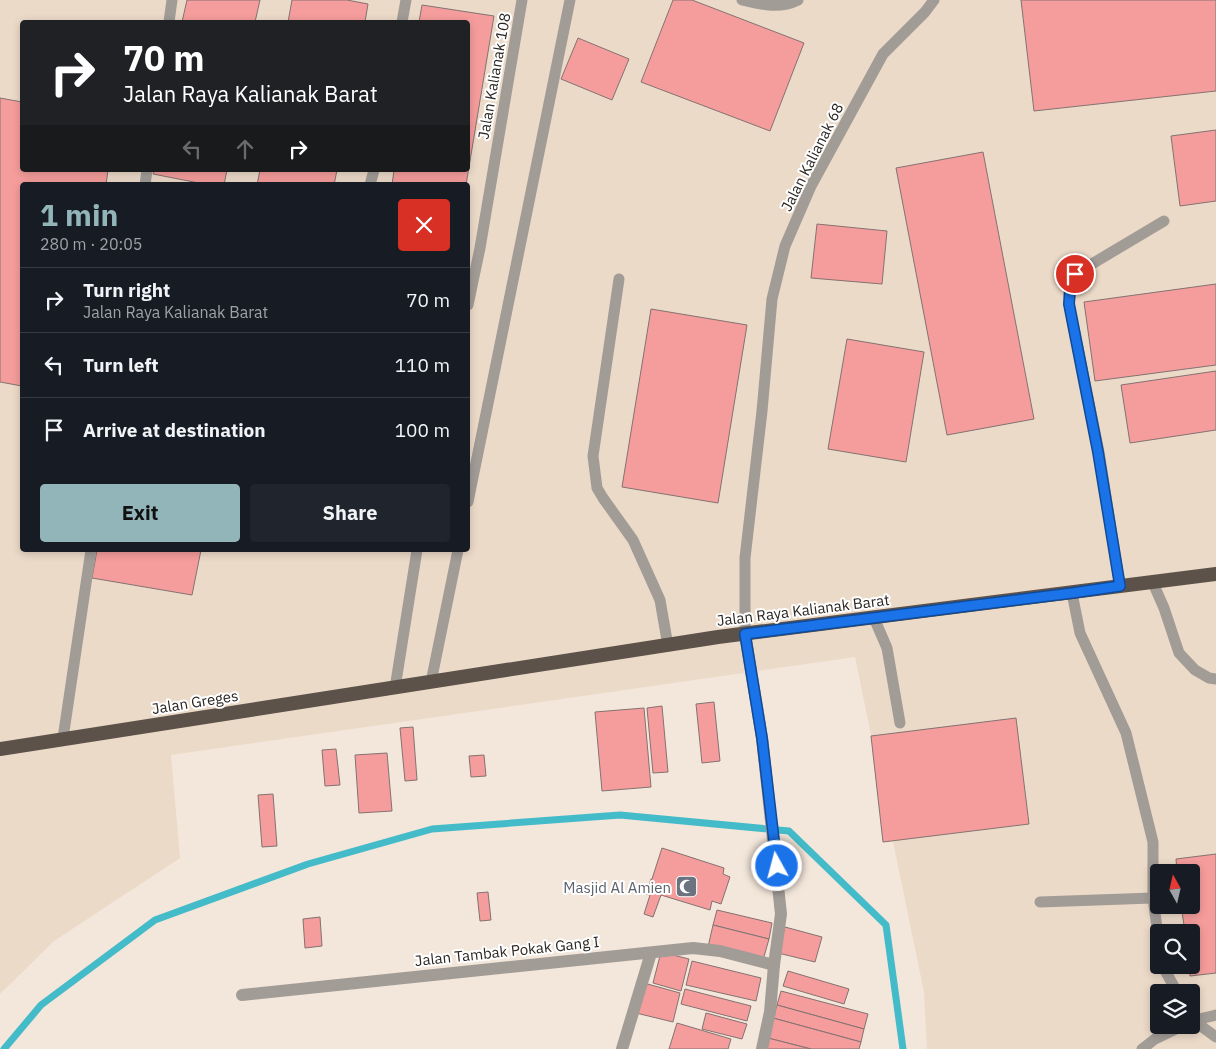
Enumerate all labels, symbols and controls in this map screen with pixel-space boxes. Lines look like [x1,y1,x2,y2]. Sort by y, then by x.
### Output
street label: Jalan Kalianak 108 [474,11,514,141]
text: 70 m [123,35,205,81]
icon: right [40,40,105,105]
text: Jalan Raya Kalianak Barat [123,79,378,108]
street label: Jalan Kalianak 68 [777,100,847,214]
icon: left [178,135,206,163]
icon: ahead [231,135,259,163]
icon: right [284,135,312,163]
text: 1 min [40,195,118,234]
button: close [398,199,450,251]
text: 280 m · 20:05 [40,234,142,254]
pin [1054,253,1096,295]
icon: arrive [1061,260,1089,288]
text: Turn right [83,278,170,302]
icon: right [40,286,68,314]
text: 70 m [406,288,450,312]
text: Jalan Raya Kalianak Barat [83,302,268,322]
icon: left [40,351,68,379]
text: Turn left [83,353,159,377]
text: 110 m [395,353,450,377]
icon: arrive [40,416,68,444]
text: Arrive at destination [83,418,266,442]
text: 100 m [395,418,450,442]
button: Exit [40,484,240,542]
button: Share [250,484,450,542]
street label: Jalan Raya Kalianak Barat [716,590,890,630]
street label: Jalan Greges [150,686,240,718]
position arrow [750,839,802,891]
north arrow [1150,864,1200,914]
map controls [1150,864,1200,1034]
mosque icon: Masjid Al Amien [675,875,699,899]
place label: Masjid Al Amien [563,878,671,897]
button: search [1150,924,1200,974]
street label: Jalan Tambak Pokak Gang I [414,932,600,970]
button: layers [1150,984,1200,1034]

